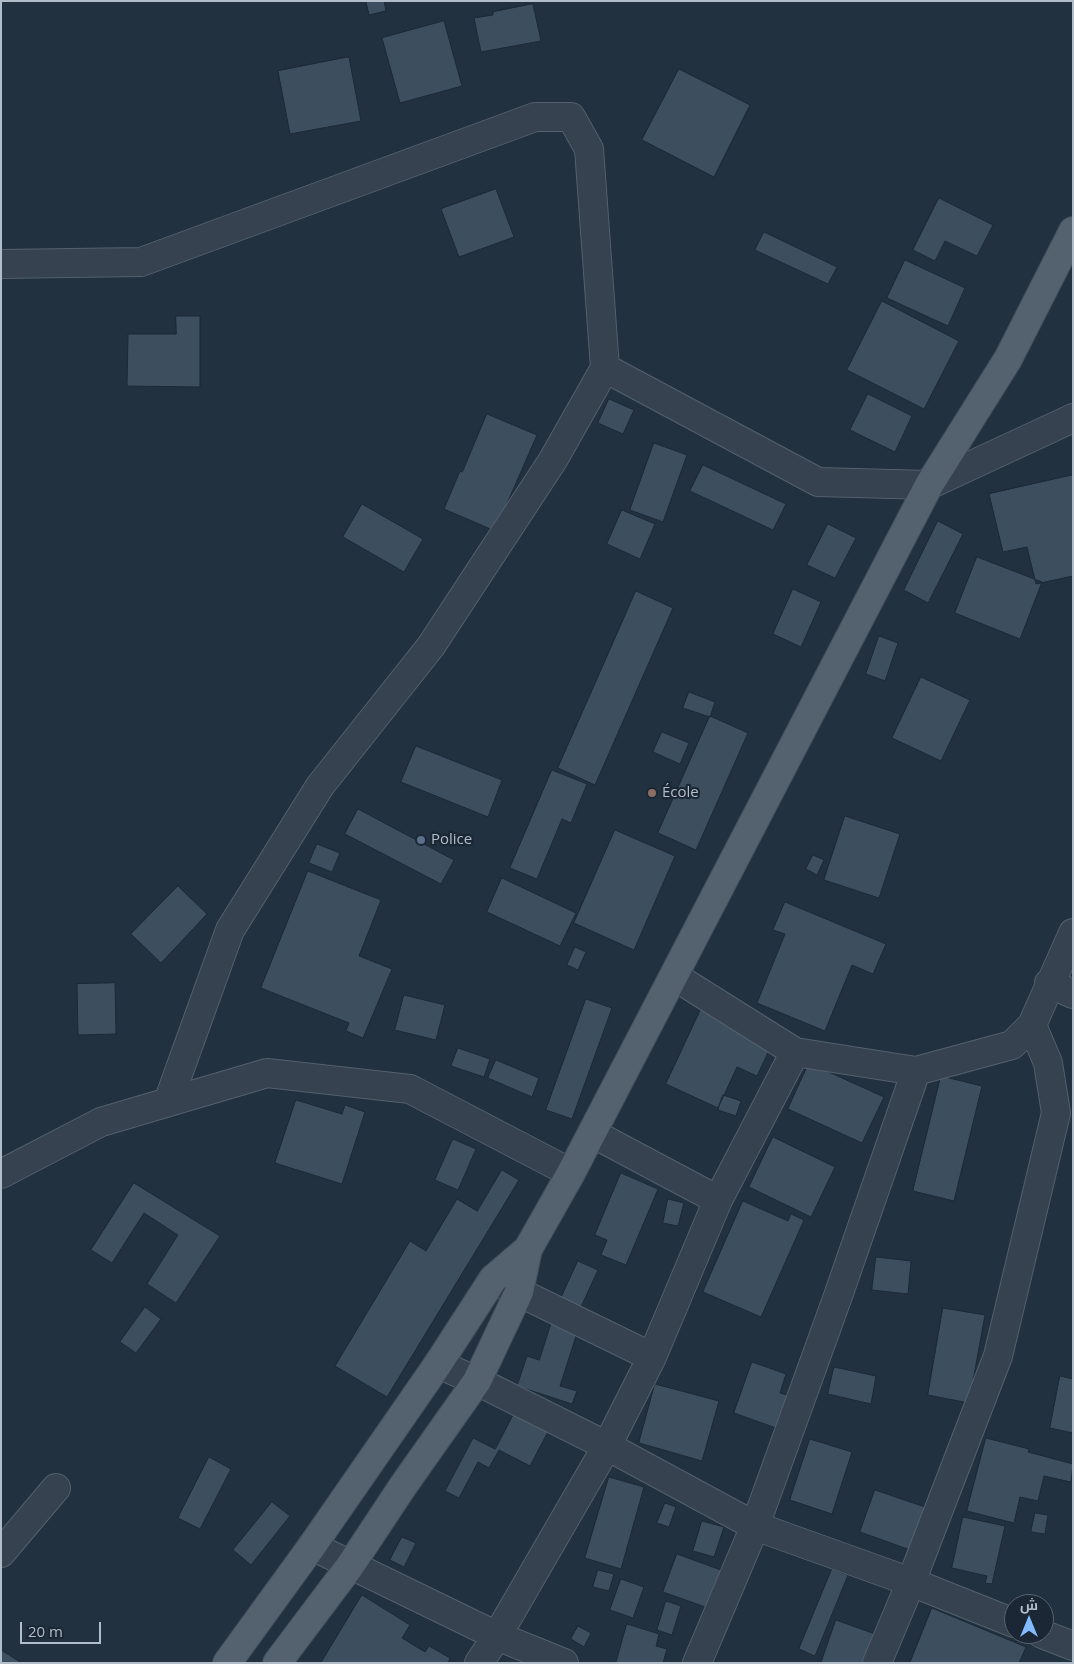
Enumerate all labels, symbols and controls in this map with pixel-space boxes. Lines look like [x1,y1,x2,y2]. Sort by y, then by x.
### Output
place label: École [662,784,699,802]
marker: École [646,787,658,799]
place label: Police [431,831,472,849]
marker: Police [415,834,427,846]
north arrow [1004,1594,1054,1644]
text: ش [1020,1595,1038,1614]
scale bar [22,1612,104,1644]
text: 20 m [28,1621,63,1641]

